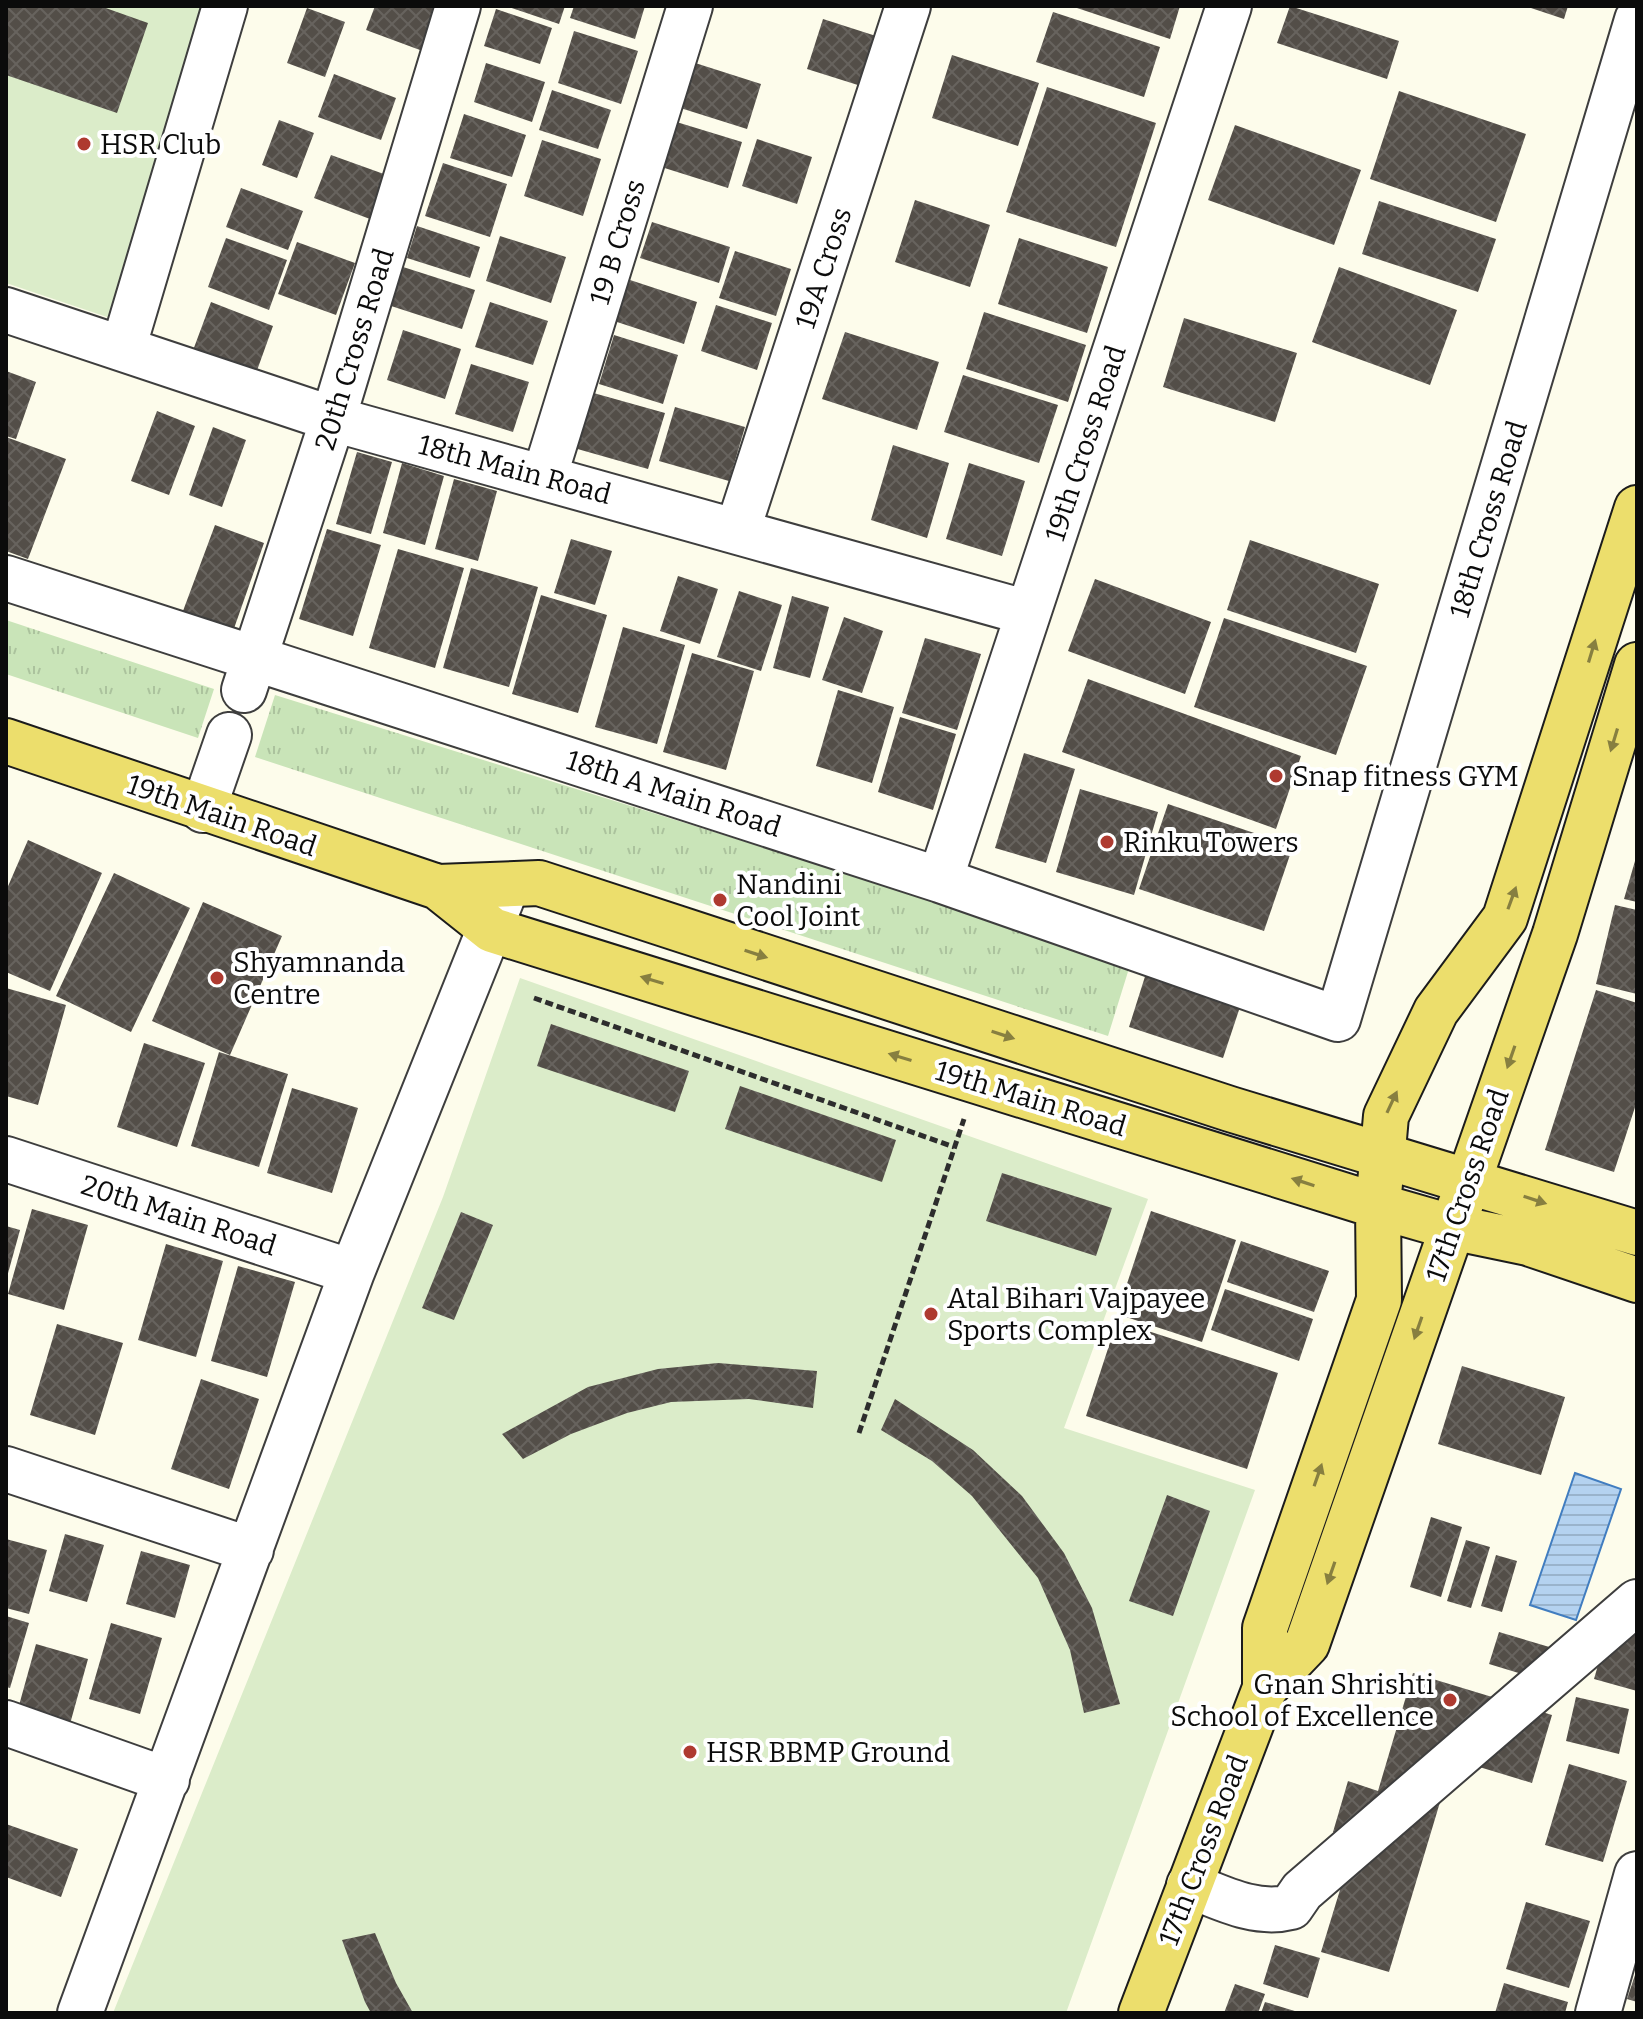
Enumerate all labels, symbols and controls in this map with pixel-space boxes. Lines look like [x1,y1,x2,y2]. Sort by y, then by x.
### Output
place label: HSR Club [100,128,221,161]
marker: HSR Club [75,135,93,153]
street label: 19 B Cross [583,176,652,309]
street label: 19A Cross [788,204,858,333]
street label: 20th Cross Road [308,244,401,454]
street label: 19th Cross Road [1038,341,1133,545]
street label: 18th Cross Road [1443,417,1534,622]
street label: 18th Main Road [415,428,615,511]
one-way arrow [1586,639,1599,663]
one-way arrow [1607,728,1620,752]
street label: 18th A Main Road [562,743,785,844]
place label: Snap fitness GYM [1292,760,1519,793]
marker: Snap fitness GYM [1267,767,1285,785]
street label: 19th Main Road [123,768,321,863]
place label: Rinku Towers [1123,826,1299,859]
marker: Rinku Towers [1098,833,1116,851]
place label: Nandini Cool Joint [736,868,860,933]
one-way arrow [1506,886,1519,910]
marker: Nandini Cool Joint [711,891,729,909]
place label: Shyamnanda Centre [233,946,405,1011]
one-way arrow [744,949,768,961]
marker: Shyamnanda Centre [208,969,226,987]
one-way arrow [640,973,664,986]
one-way arrow [991,1029,1015,1041]
one-way arrow [1504,1045,1516,1069]
one-way arrow [888,1050,912,1063]
street label: 19th Main Road [931,1054,1130,1143]
street label: 17th Cross Road [1419,1085,1516,1286]
one-way arrow [1386,1090,1399,1113]
street label: 20th Main Road [77,1168,281,1263]
one-way arrow [1291,1175,1315,1188]
one-way arrow [1524,1194,1548,1207]
place label: Atal Bihari Vajpayee Sports Complex [947,1282,1205,1347]
marker: Atal Bihari Vajpayee Sports Complex [922,1305,940,1323]
one-way arrow [1411,1316,1424,1340]
one-way arrow [1313,1463,1325,1487]
one-way arrow [1325,1562,1337,1586]
place label: Gnan Shrishti School of Excellence [1170,1668,1434,1733]
marker: Gnan Shrishti School of Excellence [1441,1691,1459,1709]
place label: HSR BBMP Ground [706,1736,950,1769]
marker: HSR BBMP Ground [681,1743,699,1761]
street label: 17th Cross Road [1152,1750,1255,1950]

